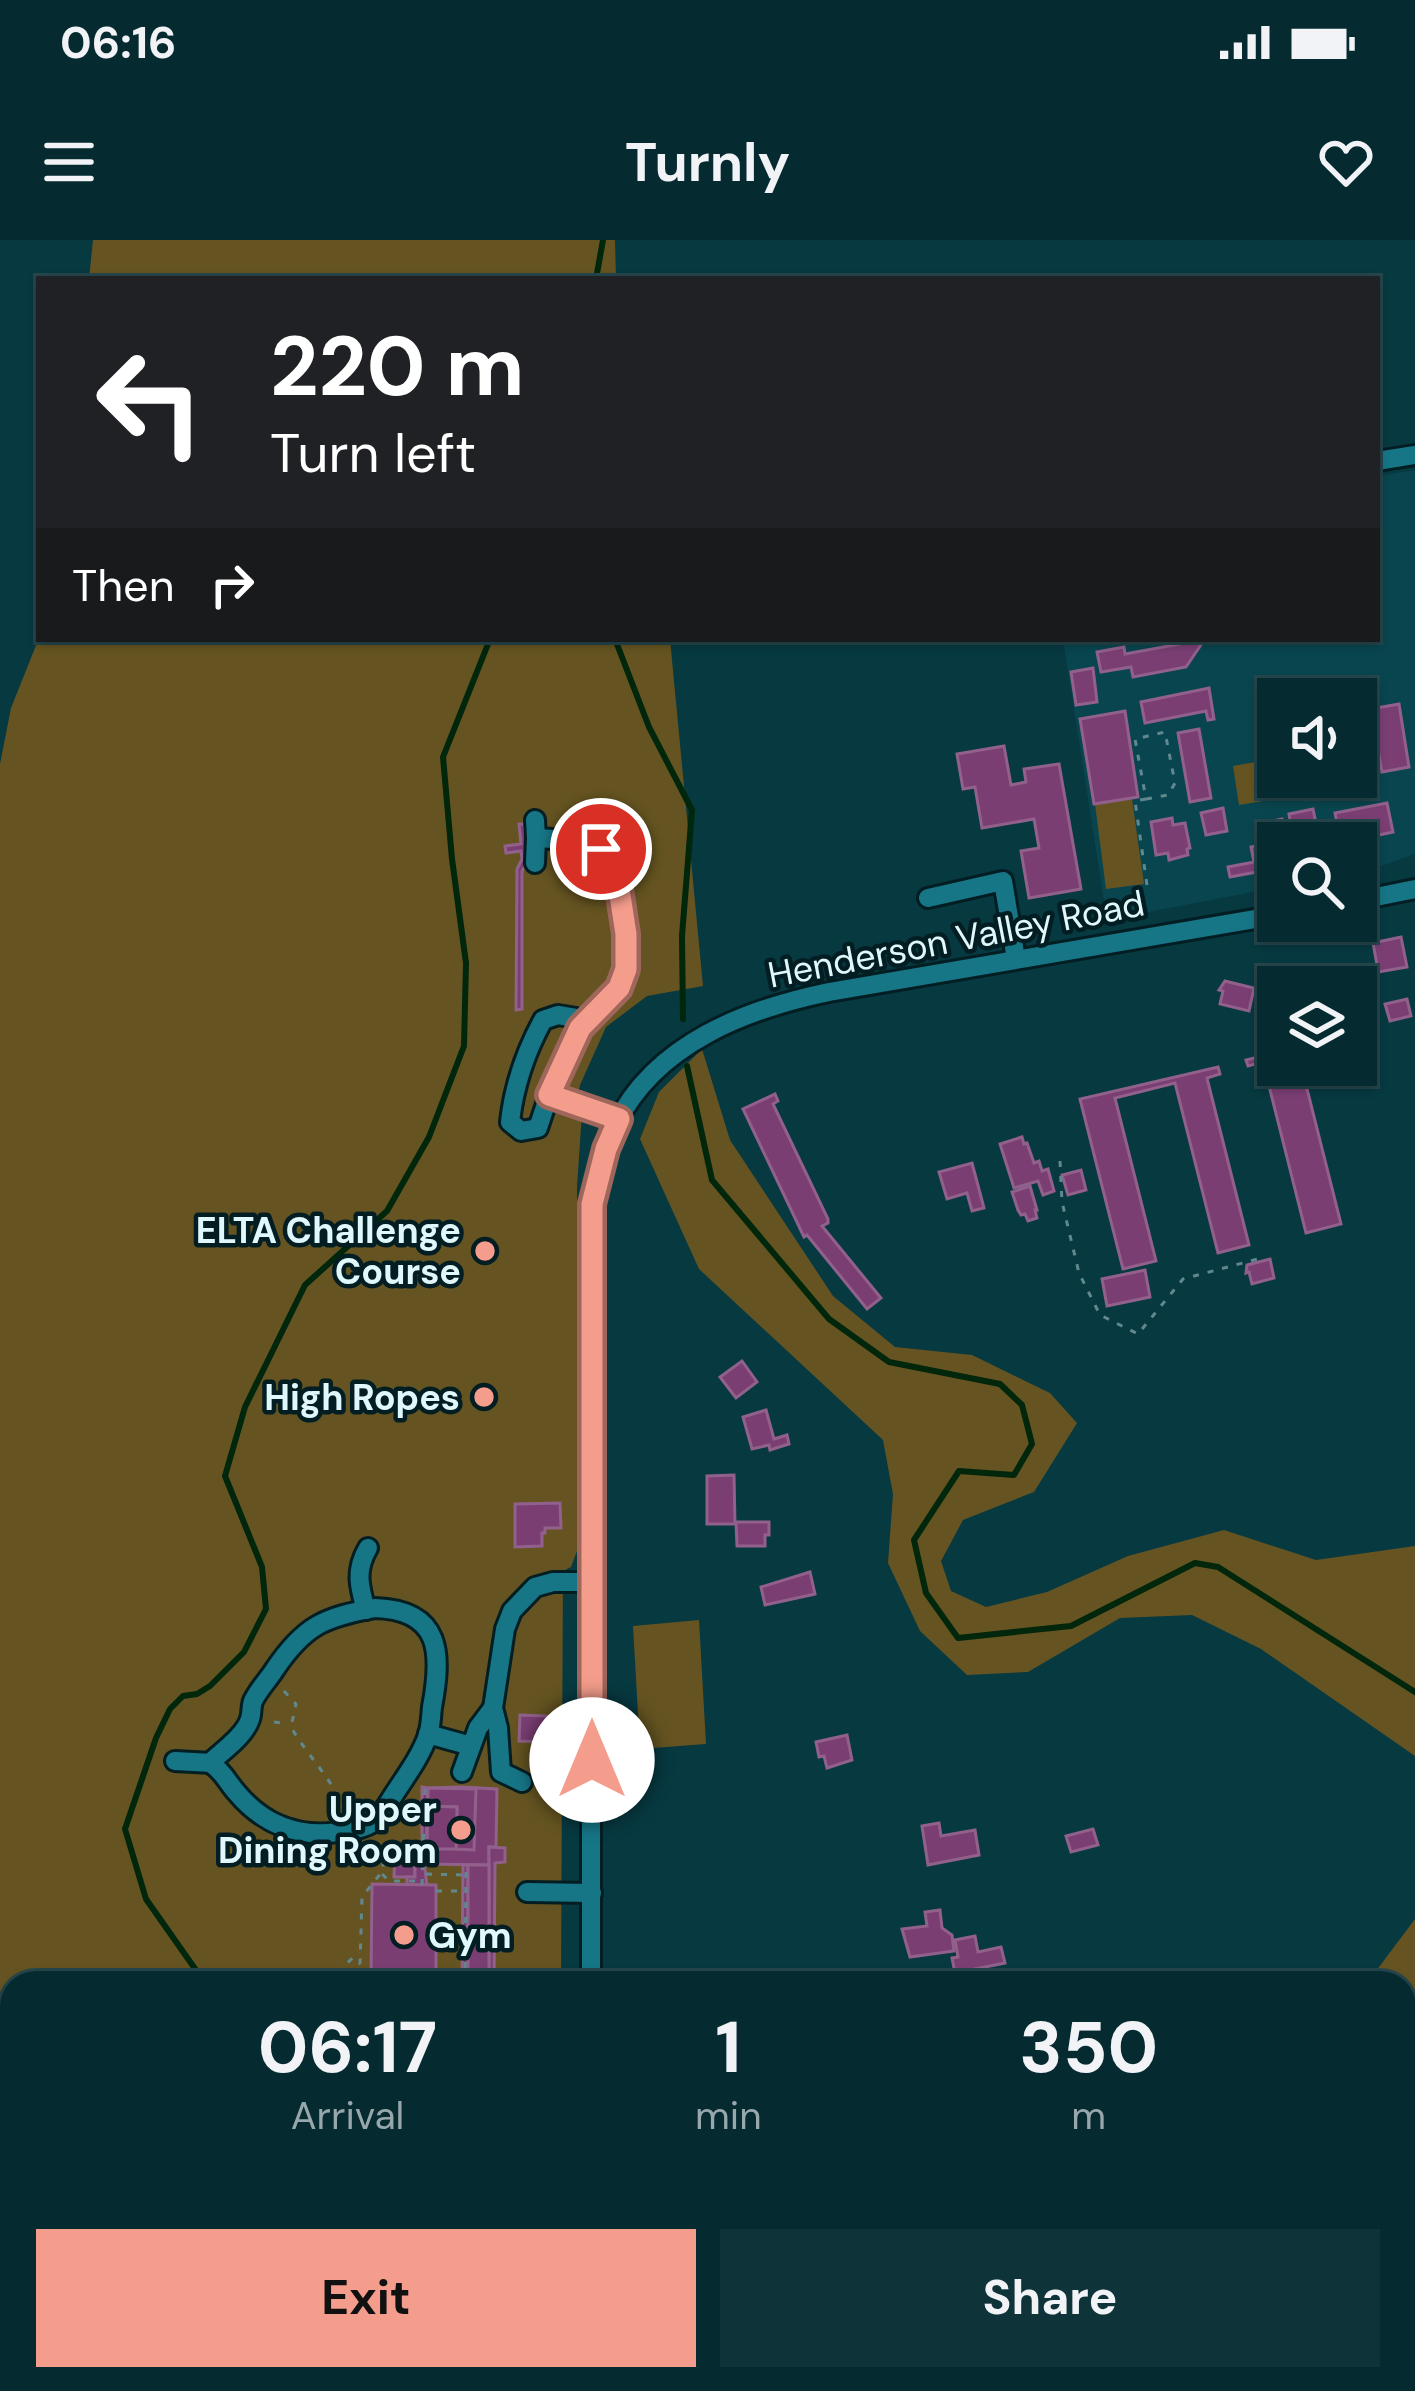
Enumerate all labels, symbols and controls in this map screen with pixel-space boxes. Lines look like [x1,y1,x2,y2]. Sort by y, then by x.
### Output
text: 06:16 [60,13,177,72]
text: Turnly [625,127,790,198]
icon: menu [36,129,102,195]
icon: heart [1313,129,1379,195]
text: 220 m [270,312,525,421]
icon: left [72,324,228,480]
text: Turn left [270,418,476,489]
icon: right [199,552,265,618]
text: Then [72,556,175,615]
map controls [1257,678,1377,1086]
button: sound [1257,678,1377,798]
pin [550,798,652,900]
icon: arrive [568,816,634,882]
button: search [1257,822,1377,942]
street label: Henderson Valley Road [764,879,1148,999]
button: layers [1257,966,1377,1086]
place label: ELTA Challenge Course [196,1207,461,1295]
marker: ELTA Challenge Course [472,1238,498,1264]
place label: High Ropes [264,1374,460,1421]
marker: High Ropes [471,1384,497,1410]
position arrow [529,1697,655,1823]
place label: Upper Dining Room [218,1786,437,1874]
marker: Upper Dining Room [448,1817,474,1843]
place label: Gym [428,1912,512,1959]
marker: Gym [391,1922,417,1948]
text: 06:17 [258,2001,437,2094]
text: 1 [715,2001,741,2094]
text: 350 [1019,2001,1158,2094]
text: Arrival [291,2090,404,2141]
text: min [695,2090,762,2141]
text: m [1071,2090,1106,2141]
button: Exit [36,2229,696,2367]
button: Share [720,2229,1380,2367]

